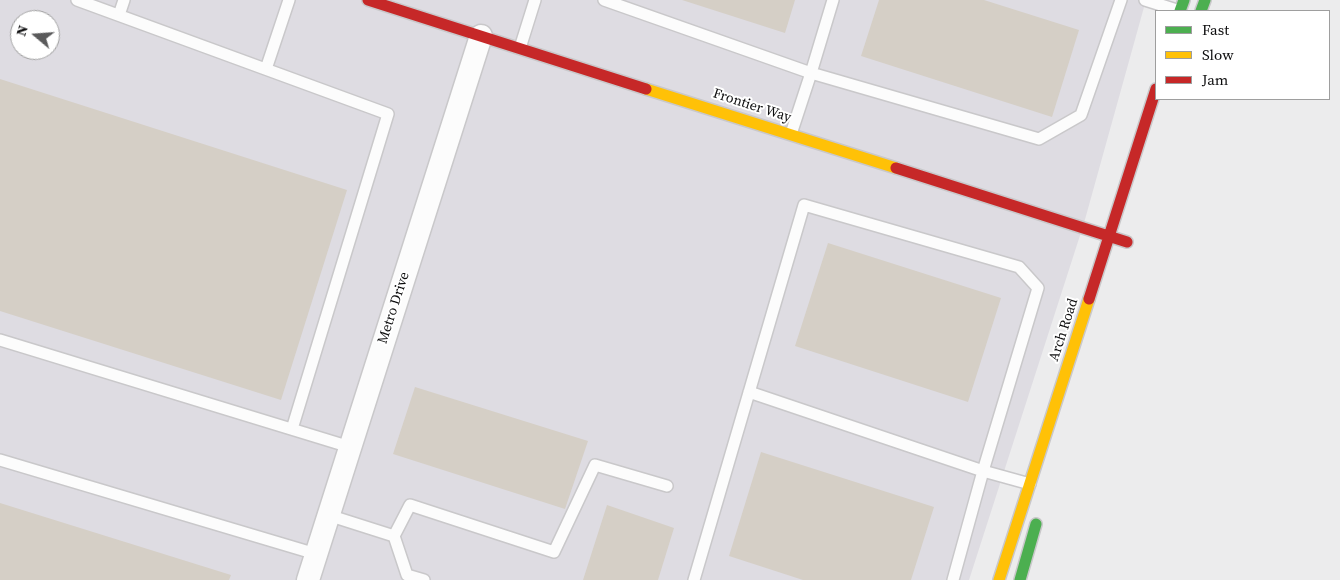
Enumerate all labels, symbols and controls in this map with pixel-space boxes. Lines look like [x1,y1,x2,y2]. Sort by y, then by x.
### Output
north arrow [10,10,60,60]
legend [1155,10,1330,100]
text: Fast [1202,19,1229,40]
text: N [11,23,33,39]
text: Slow [1202,44,1234,65]
text: Jam [1202,69,1228,90]
street label: Frontier Way [711,85,793,127]
street label: Metro Drive [374,270,414,346]
street label: Arch Road [1046,296,1082,364]

